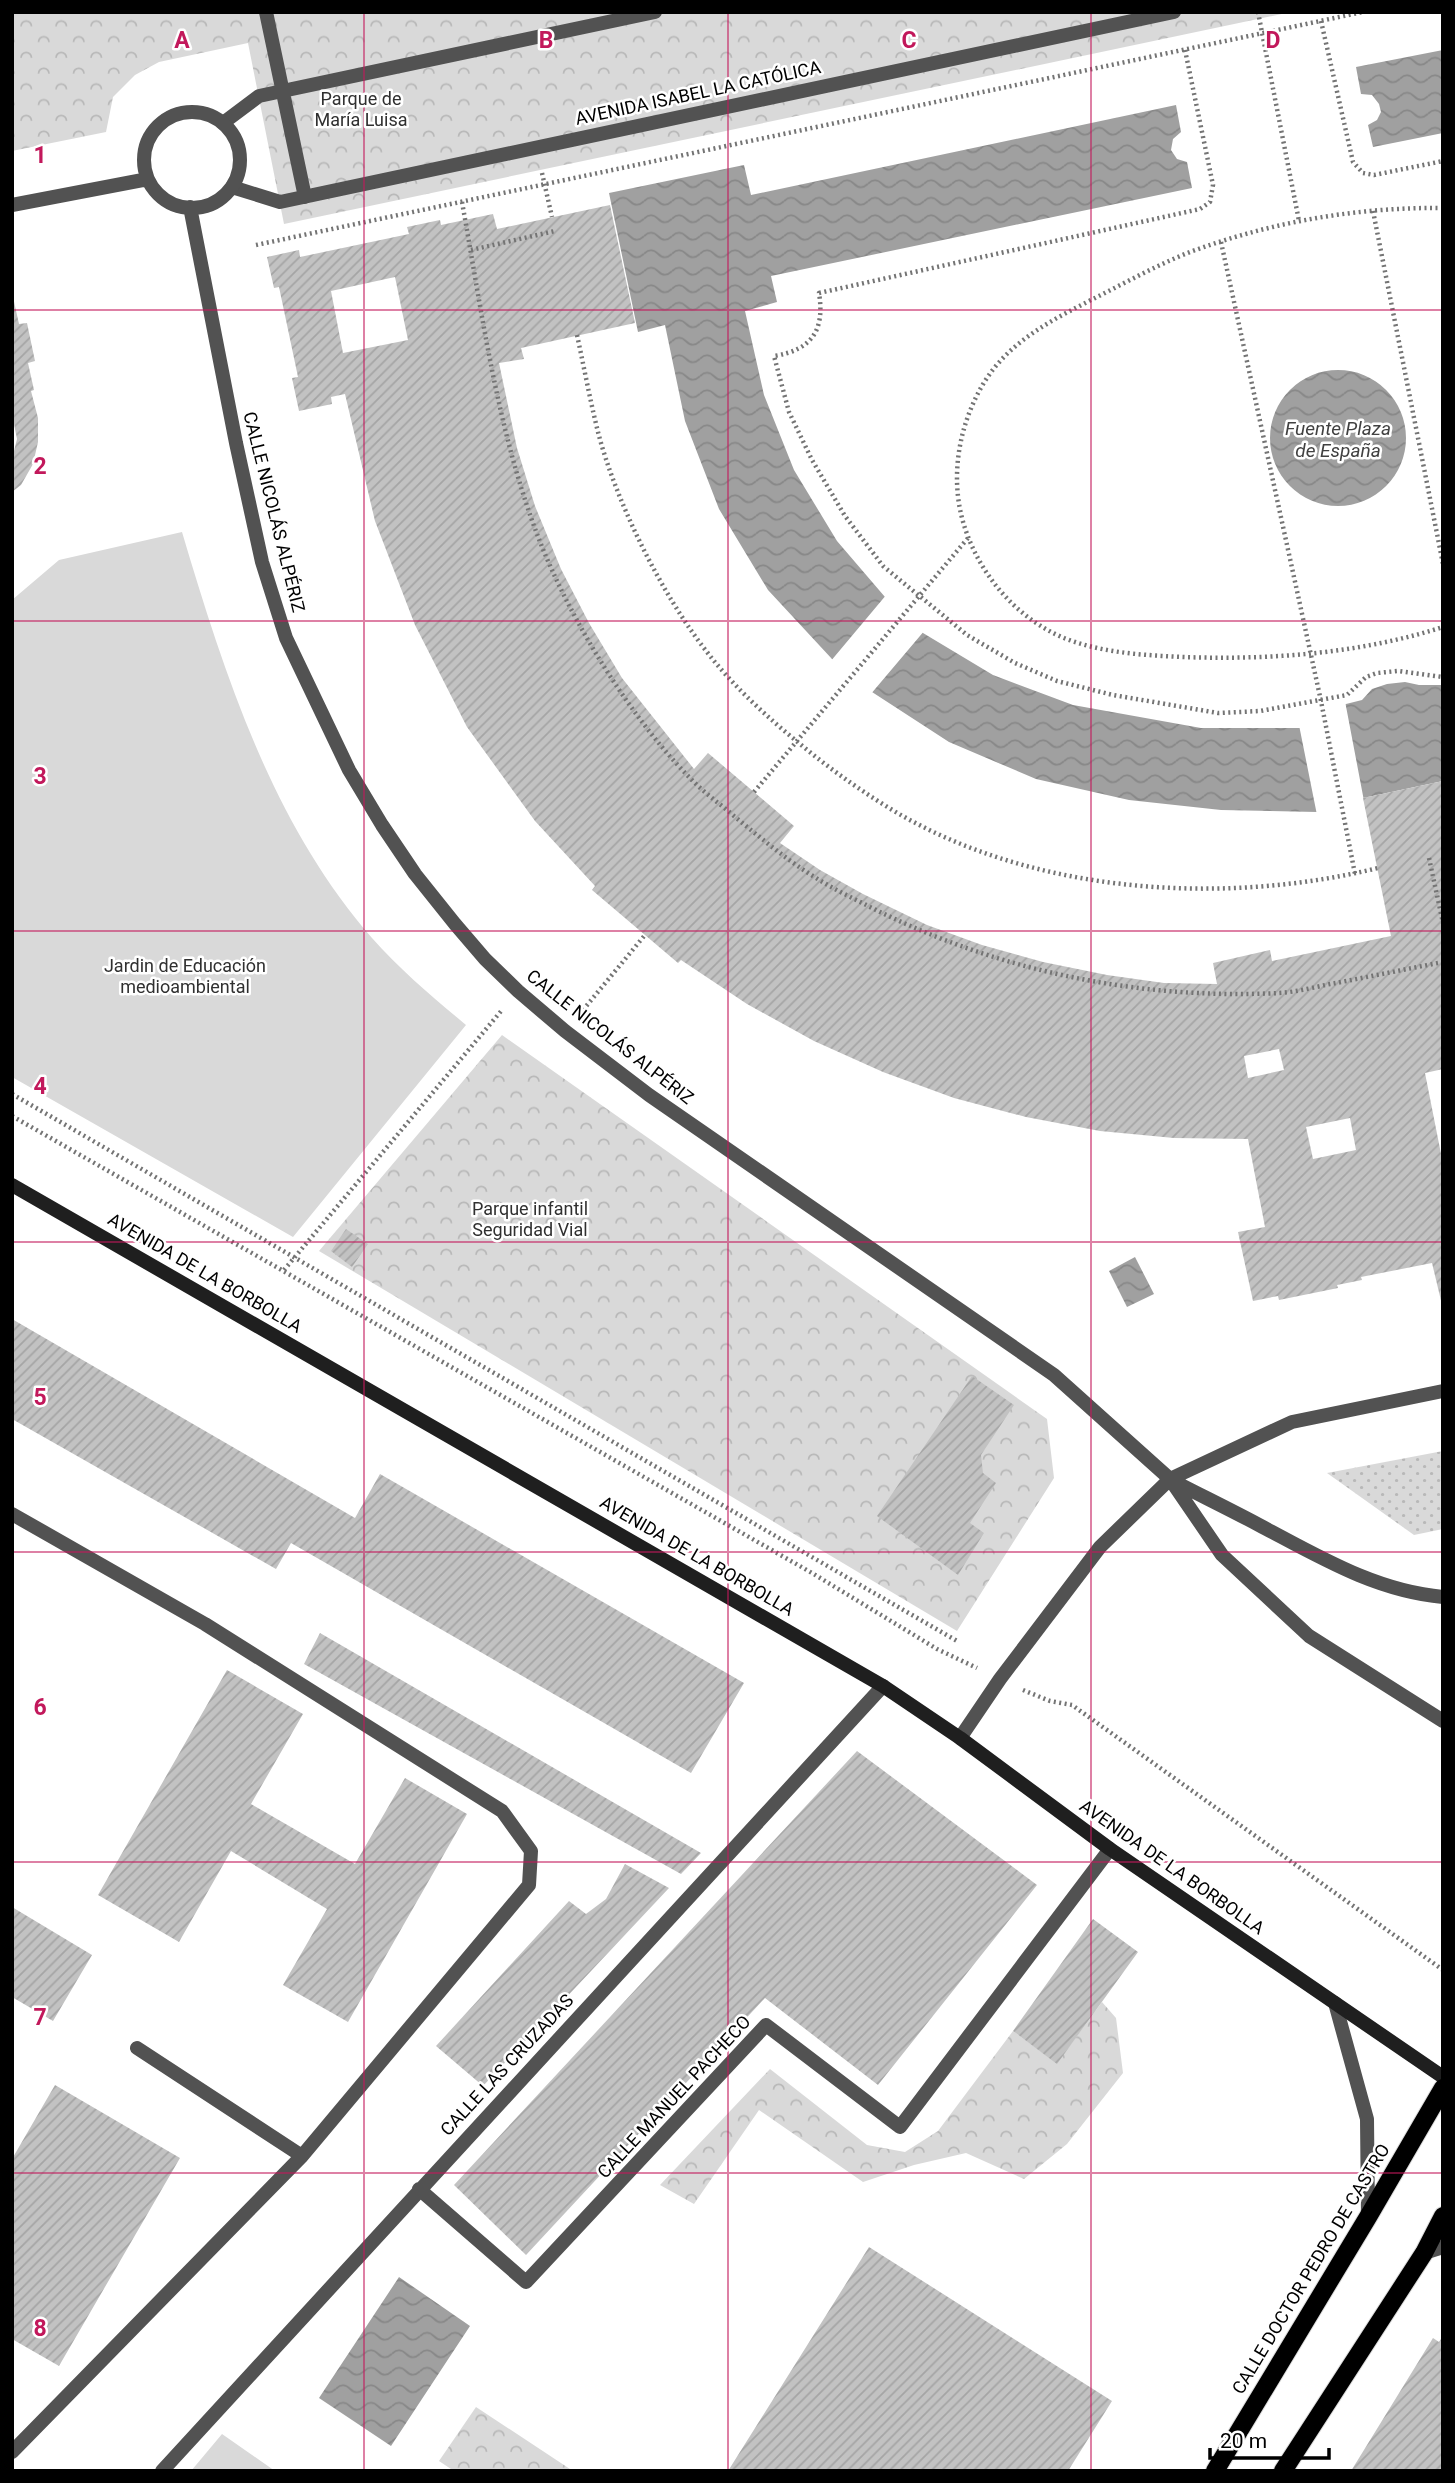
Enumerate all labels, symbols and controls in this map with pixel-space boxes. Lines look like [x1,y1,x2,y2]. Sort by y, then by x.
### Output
text: A [174,27,190,54]
text: B [539,27,553,54]
text: C [901,27,917,54]
text: D [1266,27,1280,54]
street label: AVENIDA ISABEL LA CATÓLICA [573,56,823,129]
park label: Parque de María Luisa [314,88,408,130]
text: 1 [33,142,47,169]
street label: CALLE NICOLÁS ALPÉRIZ [239,409,310,615]
water label: Fuente Plaza de España [1285,417,1391,462]
text: 2 [33,453,47,480]
text: 3 [33,763,47,790]
park label: Jardin de Educación medioambiental [104,955,266,997]
street label: CALLE NICOLÁS ALPÉRIZ [523,965,698,1108]
text: 4 [33,1073,47,1100]
park label: Parque infantil Seguridad Vial [472,1198,588,1240]
street label: AVENIDA DE LA BORBOLLA [105,1208,306,1337]
text: 5 [33,1384,47,1411]
street label: AVENIDA DE LA BORBOLLA [597,1491,798,1620]
text: 6 [33,1694,47,1721]
street label: AVENIDA DE LA BORBOLLA [1076,1795,1269,1939]
street label: CALLE LAS CRUZADAS [436,1989,578,2140]
text: 7 [33,2004,47,2031]
street label: CALLE MANUEL PACHECO [593,2011,755,2182]
street label: CALLE DOCTOR PEDRO DE CASTRO [1227,2140,1394,2398]
text: 8 [33,2315,47,2342]
scale bar [1210,2416,1329,2460]
text: 20 m [1220,2429,1267,2453]

